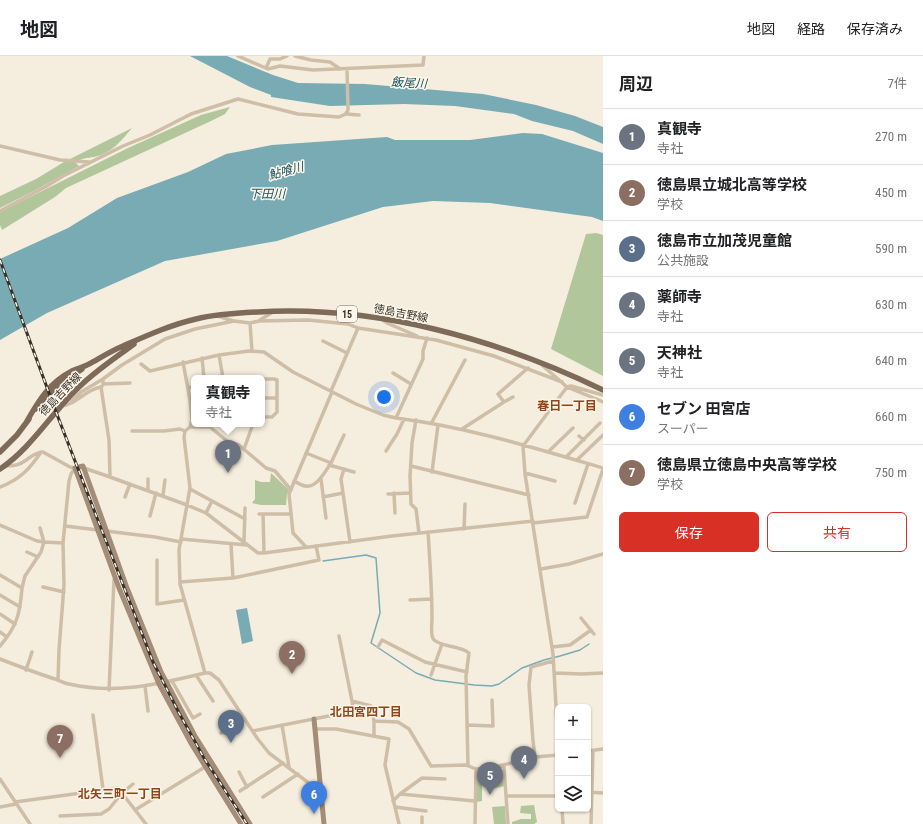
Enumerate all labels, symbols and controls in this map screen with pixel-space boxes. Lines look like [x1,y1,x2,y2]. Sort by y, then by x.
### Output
text: 地図 [20,18,58,41]
text: 地図 [747,21,775,37]
text: 経路 [797,21,825,37]
text: 保存済み [847,21,903,37]
text: 周辺 [619,74,653,94]
water label: 飯尾川 [391,75,429,91]
text: 7件 [888,76,907,91]
text: 真観寺 [657,120,702,138]
text: 1 [629,129,635,144]
text: 270 m [875,129,907,144]
text: 寺社 [657,141,683,156]
water label: 鮎喰川 [267,159,307,182]
text: 徳島県立城北高等学校 [657,176,807,194]
text: 2 [629,185,635,200]
text: 450 m [875,185,907,200]
water label: 下田川 [249,187,287,201]
text: 学校 [657,197,683,212]
text: 徳島市立加茂児童館 [657,232,792,250]
text: 3 [629,241,635,256]
text: 590 m [875,241,907,256]
text: 公共施設 [657,253,709,268]
text: 薬師寺 [657,288,702,306]
text: 4 [629,297,635,312]
text: 630 m [875,297,907,312]
street label: 徳島吉野線 [373,302,429,325]
road number: 15 [337,306,357,322]
text: 寺社 [657,309,683,324]
text: 天神社 [657,344,702,362]
text: 5 [629,353,635,368]
text: 640 m [875,353,907,368]
text: 寺社 [657,365,683,380]
street label: 徳島吉野線 [37,370,84,419]
popup [191,375,265,427]
text: 真観寺 [205,384,251,402]
your location [374,387,394,407]
district label: 春日一丁目 [537,399,597,413]
text: セブン 田宮店 [657,400,750,418]
text: 寺社 [205,405,232,420]
text: 6 [629,409,635,424]
text: 660 m [875,409,907,424]
text: スーパー [657,421,709,436]
pin: 1 [215,440,241,473]
text: 徳島県立徳島中央高等学校 [657,456,837,474]
text: 7 [629,465,635,480]
text: 750 m [875,465,907,480]
text: 学校 [657,477,683,492]
button: 保存 [619,512,759,552]
button: 共有 [767,512,907,552]
pin: 2 [279,641,305,674]
map controls [555,704,591,812]
button: + [555,704,591,740]
district label: 北田宮四丁目 [330,705,402,719]
pin: 3 [218,710,244,743]
pin: 7 [47,725,73,758]
button: − [555,740,591,776]
pin: 4 [511,746,537,779]
pin: 5 [477,762,503,795]
button: layers [555,776,591,812]
pin: 6 [301,781,327,814]
district label: 北矢三町一丁目 [78,787,162,801]

